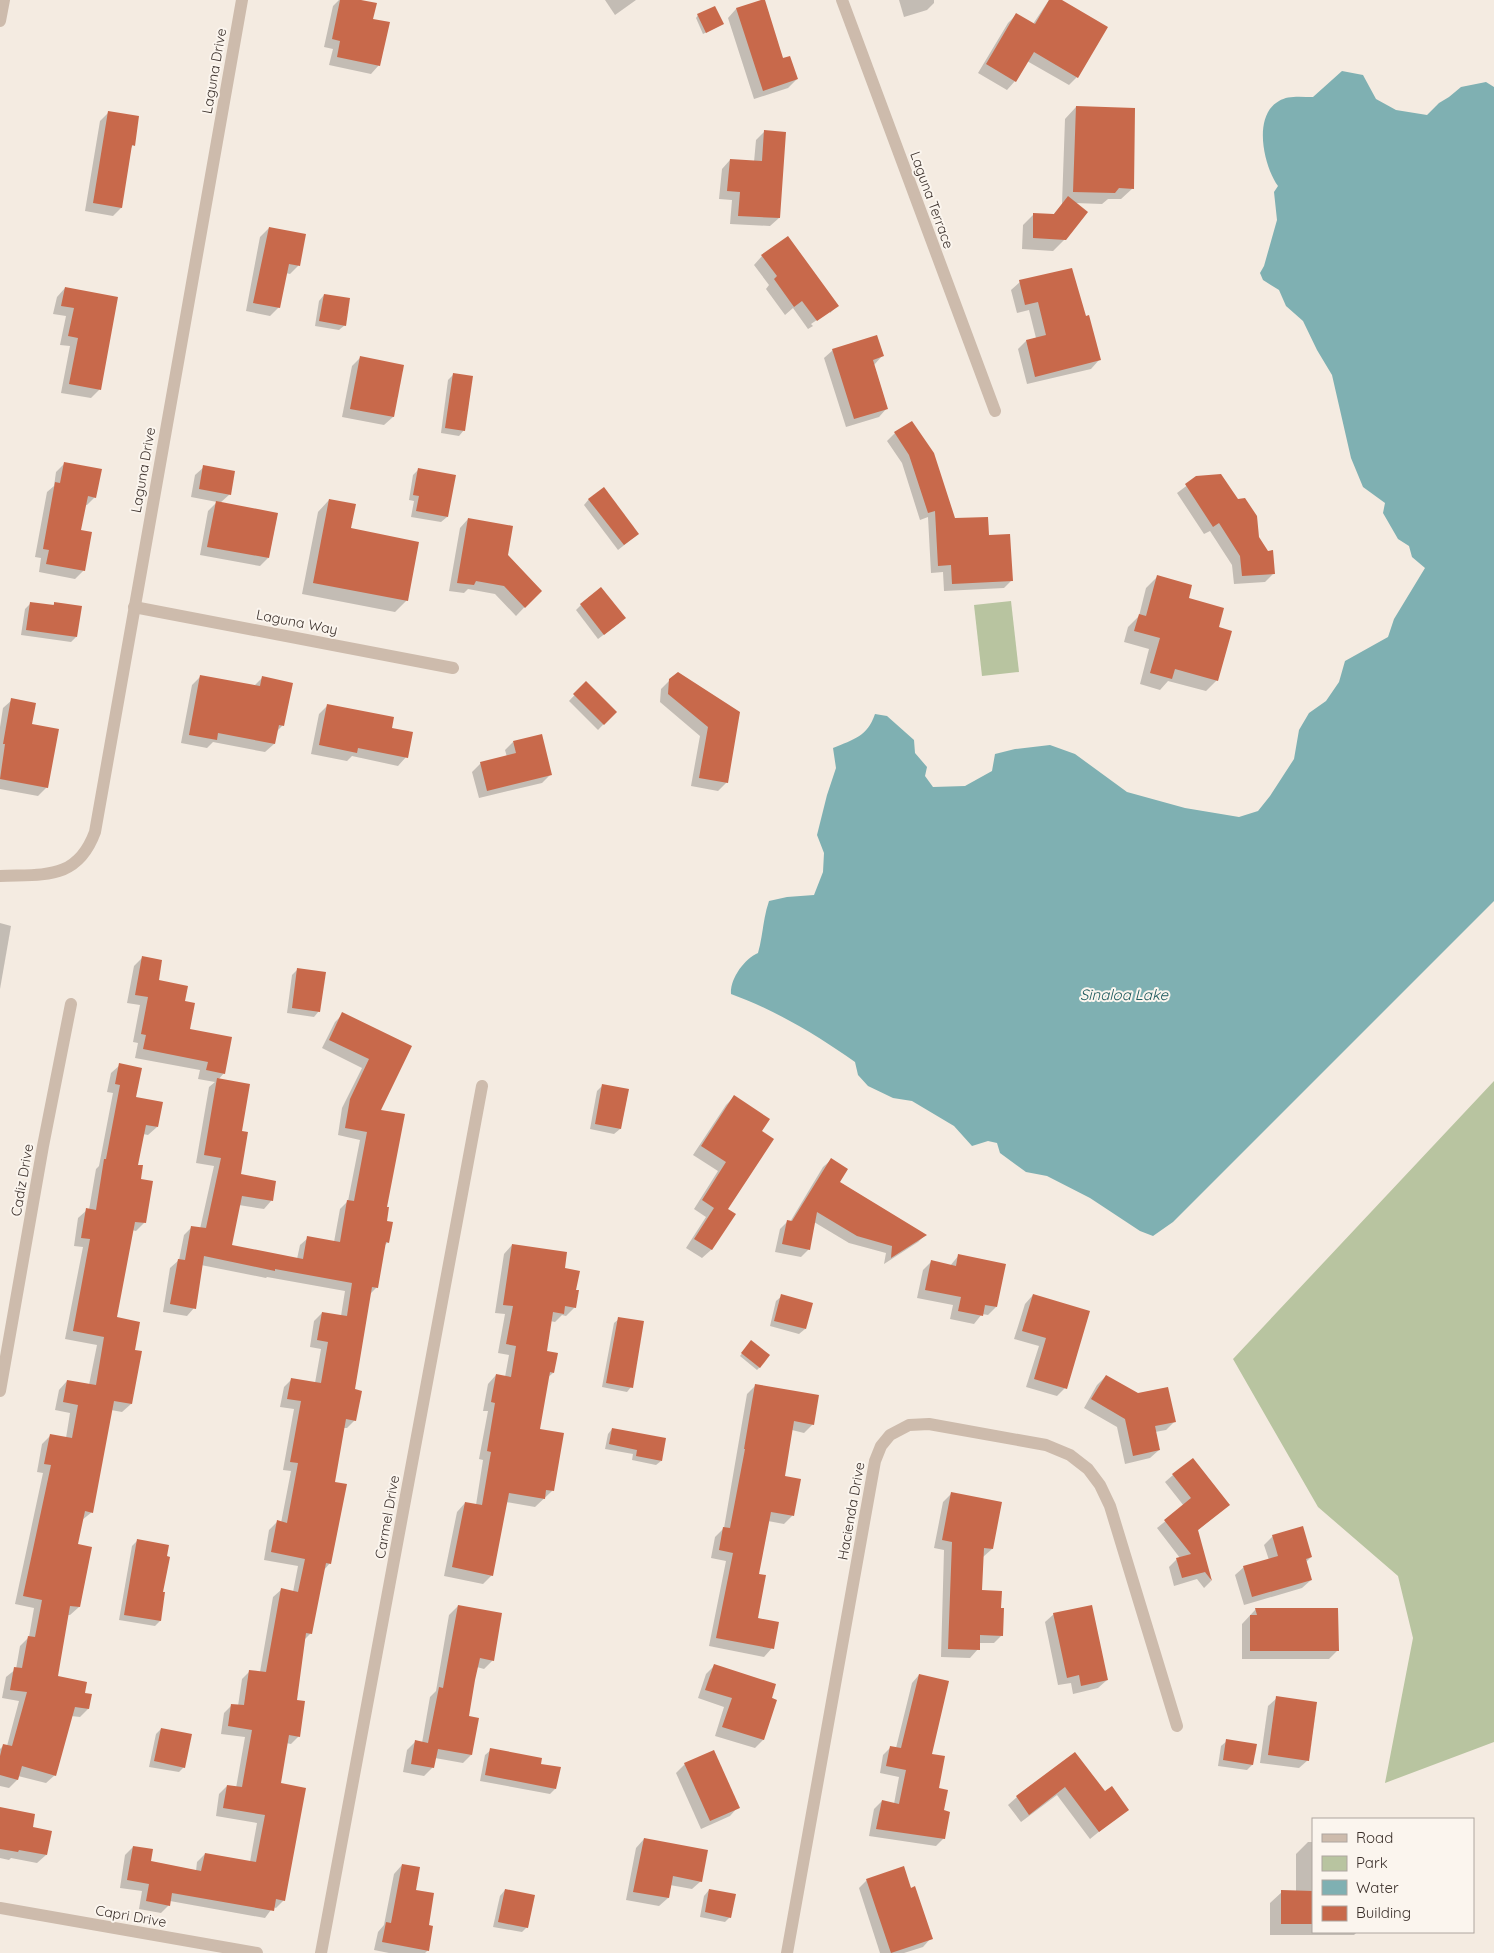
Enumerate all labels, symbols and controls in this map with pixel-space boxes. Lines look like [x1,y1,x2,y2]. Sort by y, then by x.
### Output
street label: Laguna Drive [198,27,230,115]
street label: Laguna Terrace [906,149,958,251]
street label: Laguna Drive [127,426,159,514]
street label: Laguna Way [255,605,339,639]
water label: Sinaloa Lake [1080,985,1169,1004]
street label: Cadiz Drive [7,1142,37,1218]
street label: Hacienda Drive [834,1460,868,1561]
street label: Carmel Drive [371,1474,403,1560]
legend [1312,1818,1474,1933]
text: Road [1356,1828,1393,1847]
text: Park [1356,1853,1388,1872]
text: Water [1356,1878,1399,1897]
street label: Capri Drive [94,1901,168,1931]
text: Building [1356,1903,1411,1922]

